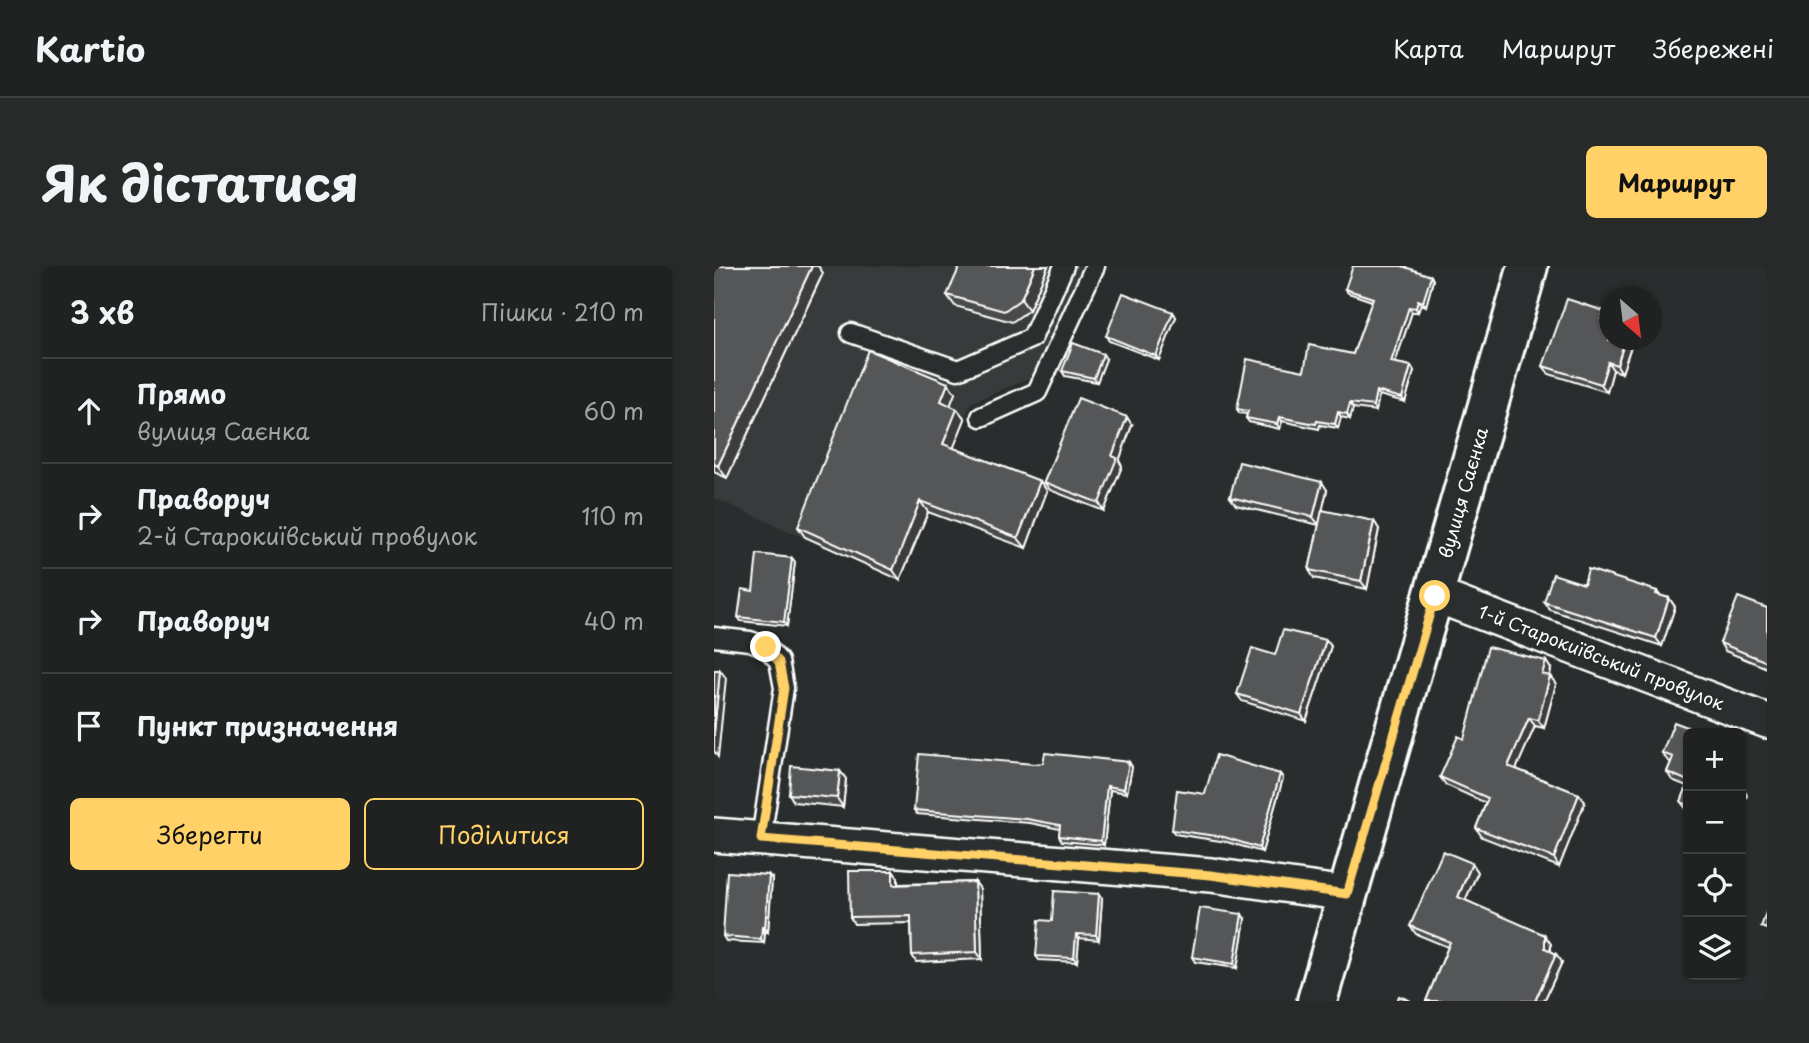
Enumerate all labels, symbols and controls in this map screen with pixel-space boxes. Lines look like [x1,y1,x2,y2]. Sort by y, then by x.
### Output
text: Kartio [35,23,145,73]
text: Карта [1393,30,1464,66]
text: Маршрут [1502,30,1615,66]
text: Збережені [1653,30,1774,66]
text: Як дістатися [42,145,359,219]
button: Маршрут [1586,146,1767,218]
north arrow [1599,287,1662,350]
text: 3 хв [70,289,134,334]
text: Пішки · 210 m [481,294,644,329]
text: Прямо [137,374,226,413]
icon: ahead [70,392,108,430]
text: 60 m [584,393,644,428]
text: вулиця Саєнка [137,413,309,448]
street label: вулиця Саєнка [1431,423,1494,561]
text: Праворуч [137,479,270,518]
icon: right [70,497,108,535]
text: 110 m [582,498,644,533]
text: 2-й Старокиївський провулок [137,518,477,553]
route start [1419,580,1450,611]
street label: 1-й Старокиївський провулок [1475,597,1729,716]
text: Праворуч [137,601,270,640]
icon: right [70,602,108,640]
text: 40 m [584,603,644,638]
route end [750,631,781,662]
text: Пункт призначення [137,706,398,745]
icon: arrive [70,707,108,745]
map controls [1683,728,1746,980]
button: + [1683,728,1746,791]
button: − [1683,791,1746,854]
button: Зберегти [70,798,350,870]
button: Поділитися [364,798,644,870]
button: locate [1683,854,1746,917]
button: layers [1683,917,1746,980]

